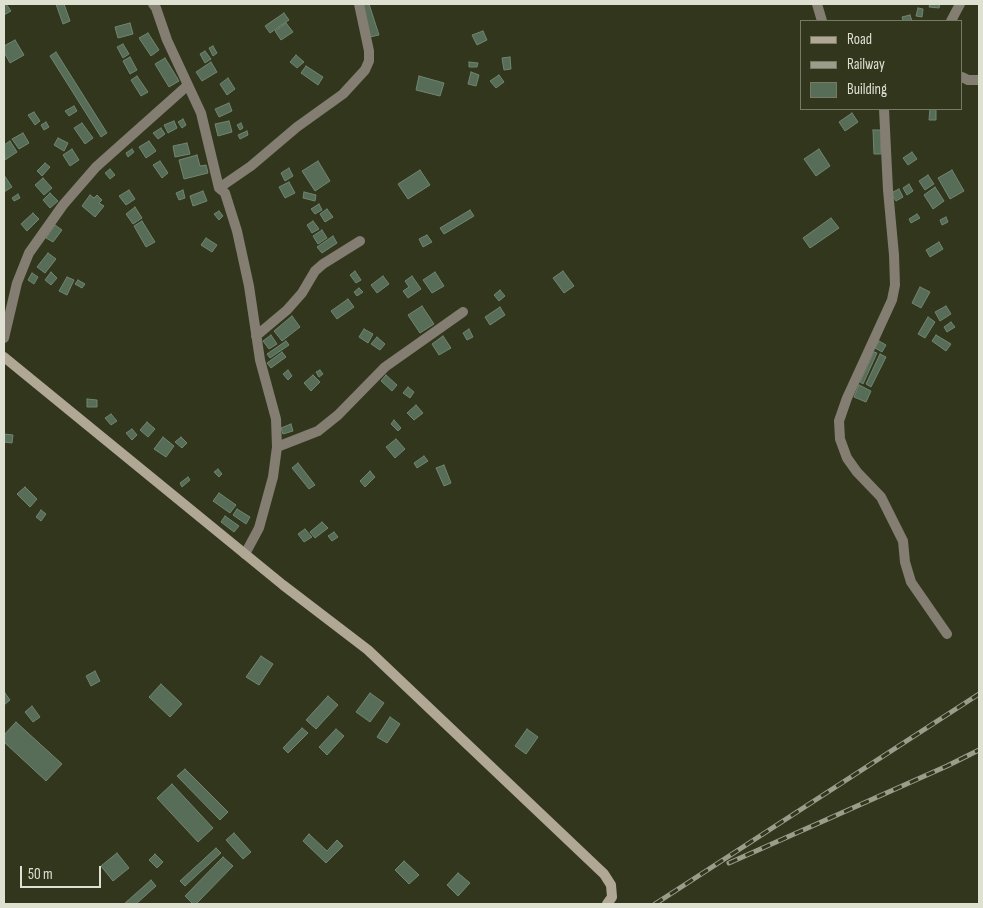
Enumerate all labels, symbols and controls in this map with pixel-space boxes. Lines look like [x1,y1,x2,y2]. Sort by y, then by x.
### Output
legend [800,20,963,110]
text: Road [847,30,872,49]
text: Railway [847,55,885,74]
text: Building [847,80,887,99]
scale bar [22,856,104,888]
text: 50 m [28,865,53,884]

